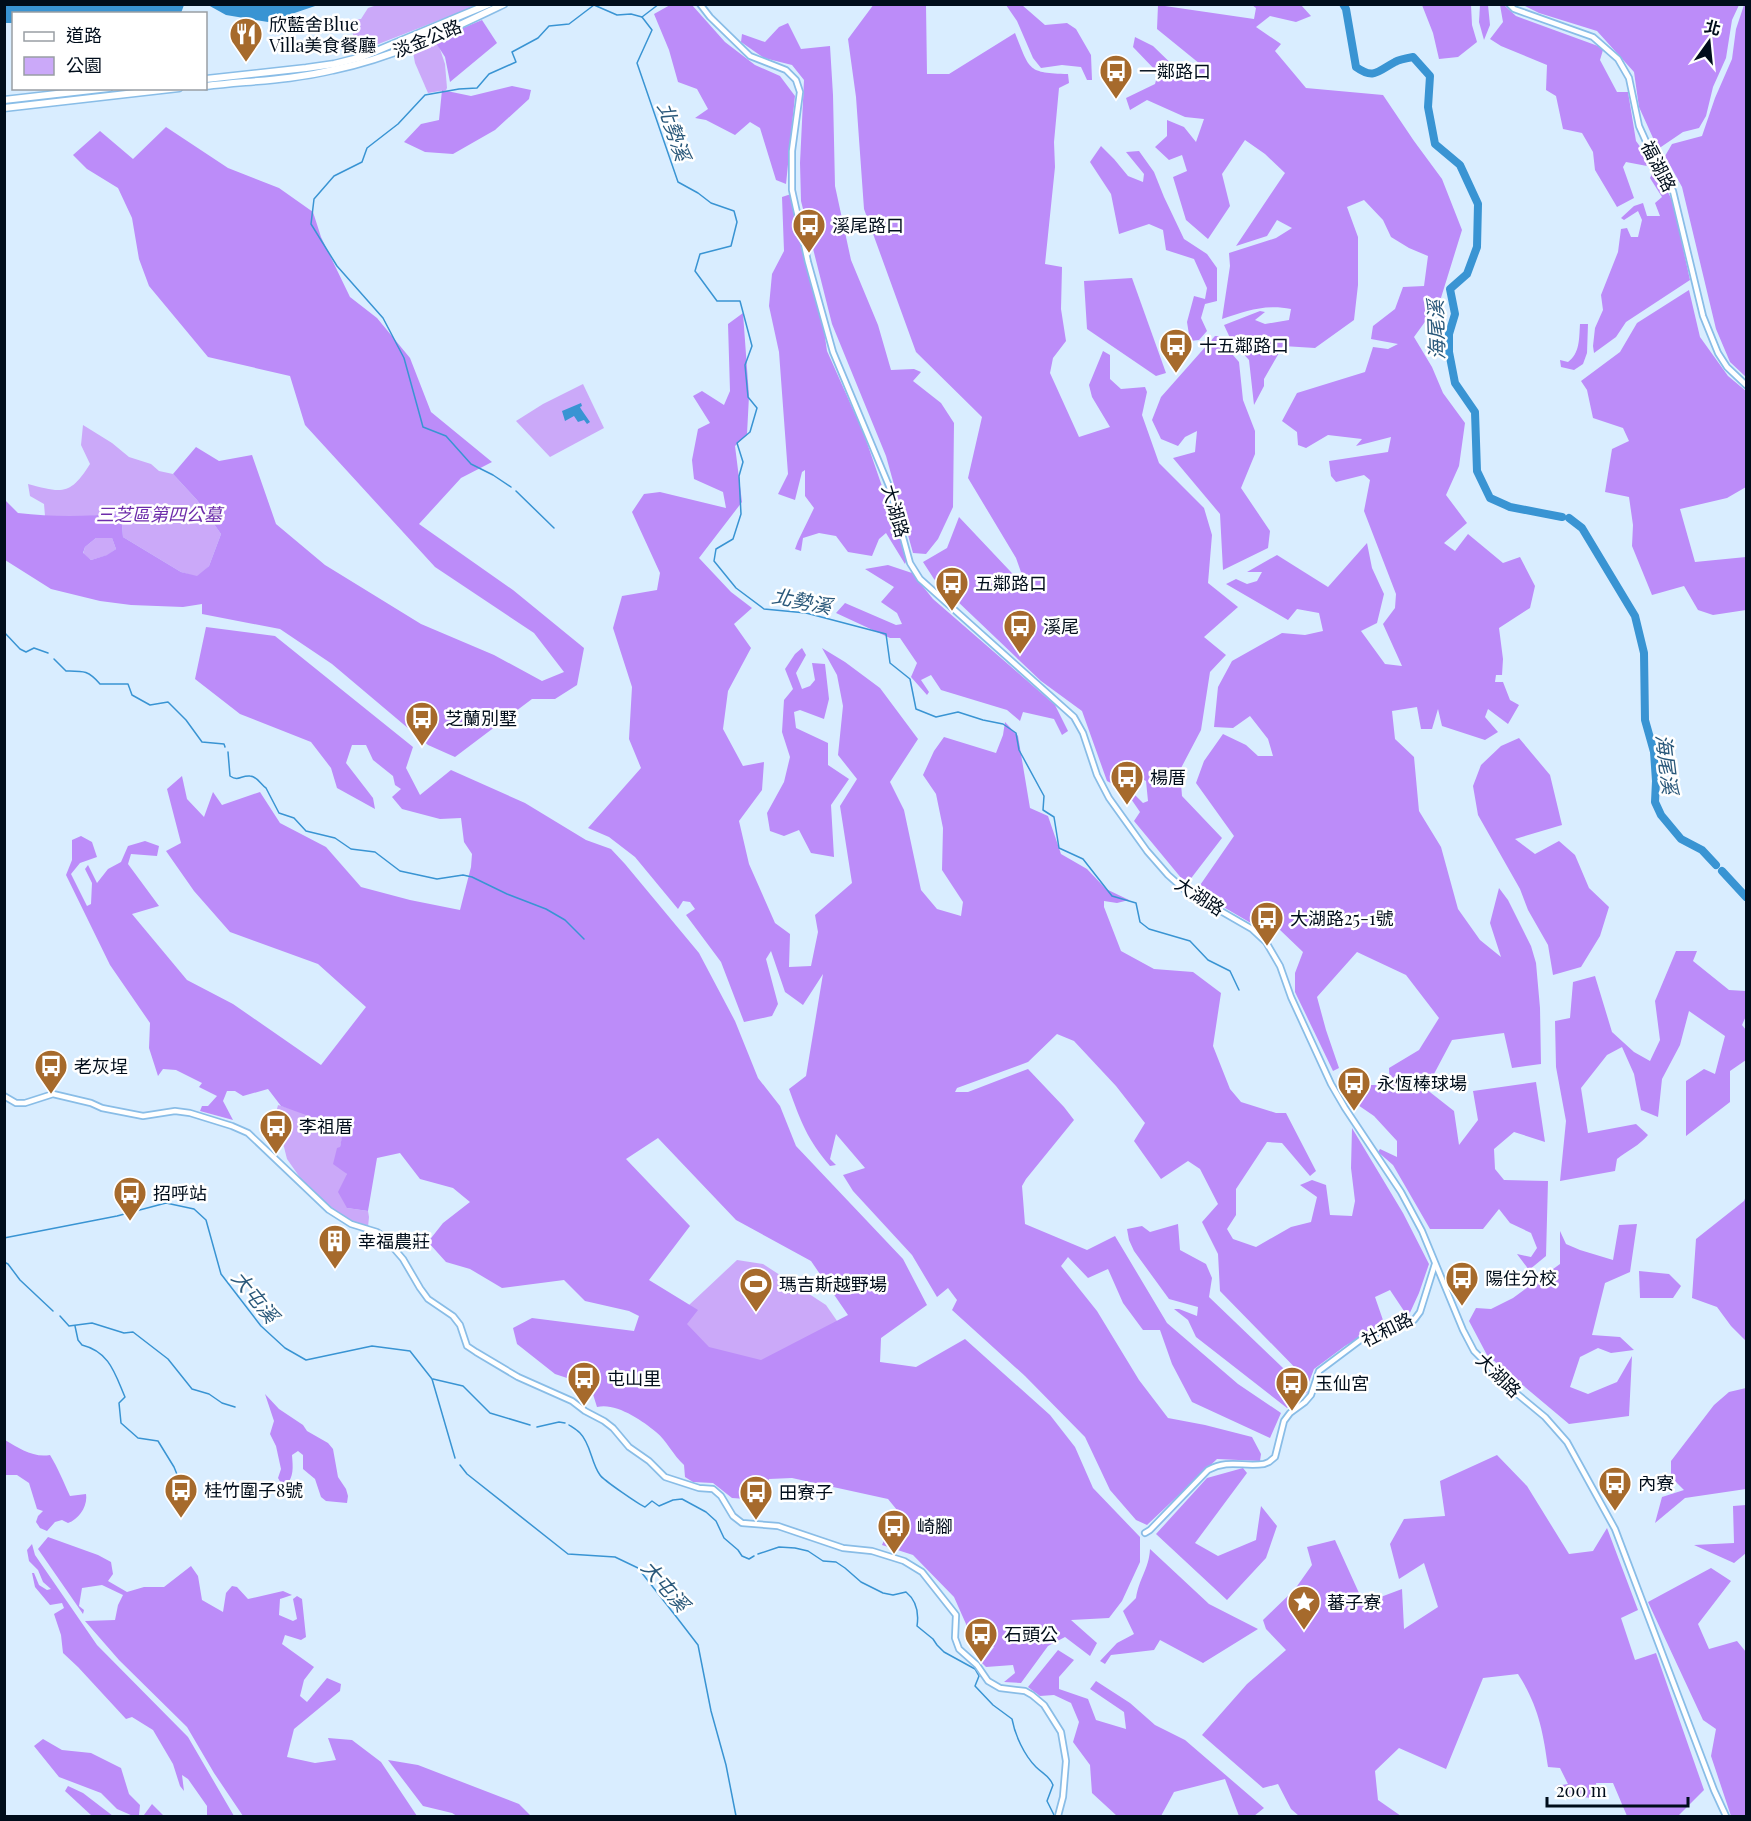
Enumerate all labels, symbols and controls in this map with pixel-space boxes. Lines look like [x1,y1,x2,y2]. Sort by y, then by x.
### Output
legend [12,12,207,90]
place label: 欣藍舍Blue Villa美食餐廳 [268,12,376,57]
north arrow [1679,12,1739,72]
street label: 淡金公路 [389,13,465,63]
text: 北 [1703,15,1723,39]
restaurant icon: 欣藍舍Blue Villa美食餐廳 [228,16,264,63]
text: 道路 [66,23,102,47]
text: 公園 [66,53,102,77]
bus stop icon: 一鄰路口 [1098,53,1134,100]
place label: 一鄰路口 [1139,59,1211,83]
water label: 北勢溪 [652,98,699,167]
street label: 福湖路 [1636,136,1682,196]
bus stop icon: 溪尾路口 [791,207,827,254]
place label: 溪尾路口 [832,213,904,237]
water label: 海尾溪 [1420,297,1450,360]
bus stop icon: 十五鄰路口 [1158,327,1194,374]
place label: 十五鄰路口 [1199,333,1289,357]
street label: 大湖路 [877,482,915,540]
park label: 三芝區第四公墓 [96,502,225,526]
bus stop icon: 五鄰路口 [934,565,970,612]
place label: 五鄰路口 [975,571,1047,595]
water label: 北勢溪 [770,581,837,620]
bus stop icon: 溪尾 [1002,608,1038,655]
place label: 溪尾 [1043,614,1079,638]
bus stop icon: 芝蘭別墅 [404,700,440,747]
place label: 芝蘭別墅 [445,706,517,730]
water label: 海尾溪 [1651,733,1685,798]
bus stop icon: 楊厝 [1109,759,1145,806]
place label: 楊厝 [1150,765,1186,789]
street label: 大湖路 [1171,871,1229,921]
bus stop icon: 大湖路25-1號 [1249,900,1285,947]
place label: 大湖路25-1號 [1290,906,1394,930]
bus stop icon: 老灰埕 [33,1048,69,1095]
place label: 老灰埕 [74,1054,128,1078]
bus stop icon: 永恆棒球場 [1336,1065,1372,1112]
place label: 永恆棒球場 [1377,1071,1467,1095]
bus stop icon: 李祖厝 [258,1108,294,1155]
place label: 李祖厝 [299,1114,353,1138]
bus stop icon: 招呼站 [112,1175,148,1222]
place label: 招呼站 [153,1181,207,1205]
building icon: 幸福農莊 [317,1223,353,1270]
place label: 幸福農莊 [358,1229,430,1253]
bus stop icon: 陽住分校 [1444,1260,1480,1307]
water label: 大屯溪 [227,1264,287,1330]
sports icon: 瑪吉斯越野場 [738,1266,774,1313]
place label: 陽住分校 [1485,1266,1557,1290]
place label: 瑪吉斯越野場 [779,1272,887,1296]
street label: 社和路 [1357,1306,1417,1352]
street label: 大湖路 [1471,1348,1527,1402]
bus stop icon: 屯山里 [566,1360,602,1407]
bus stop icon: 玉仙宮 [1274,1365,1310,1412]
place label: 屯山里 [607,1366,661,1390]
place label: 玉仙宮 [1315,1371,1369,1395]
bus stop icon: 內寮 [1597,1465,1633,1512]
place label: 內寮 [1638,1471,1674,1495]
bus stop icon: 桂竹圍子8號 [163,1472,199,1519]
bus stop icon: 田寮子 [738,1474,774,1521]
place label: 桂竹圍子8號 [204,1478,303,1502]
place label: 田寮子 [779,1480,833,1504]
bus stop icon: 崎腳 [876,1508,912,1555]
place label: 崎腳 [917,1514,953,1538]
water label: 大屯溪 [636,1554,698,1619]
place icon: 蕃子寮 [1286,1584,1322,1631]
place label: 蕃子寮 [1327,1590,1381,1614]
bus stop icon: 石頭公 [963,1616,999,1663]
place label: 石頭公 [1004,1622,1058,1646]
scale bar [1547,1770,1688,1808]
text: 200 m [1556,1778,1607,1802]

